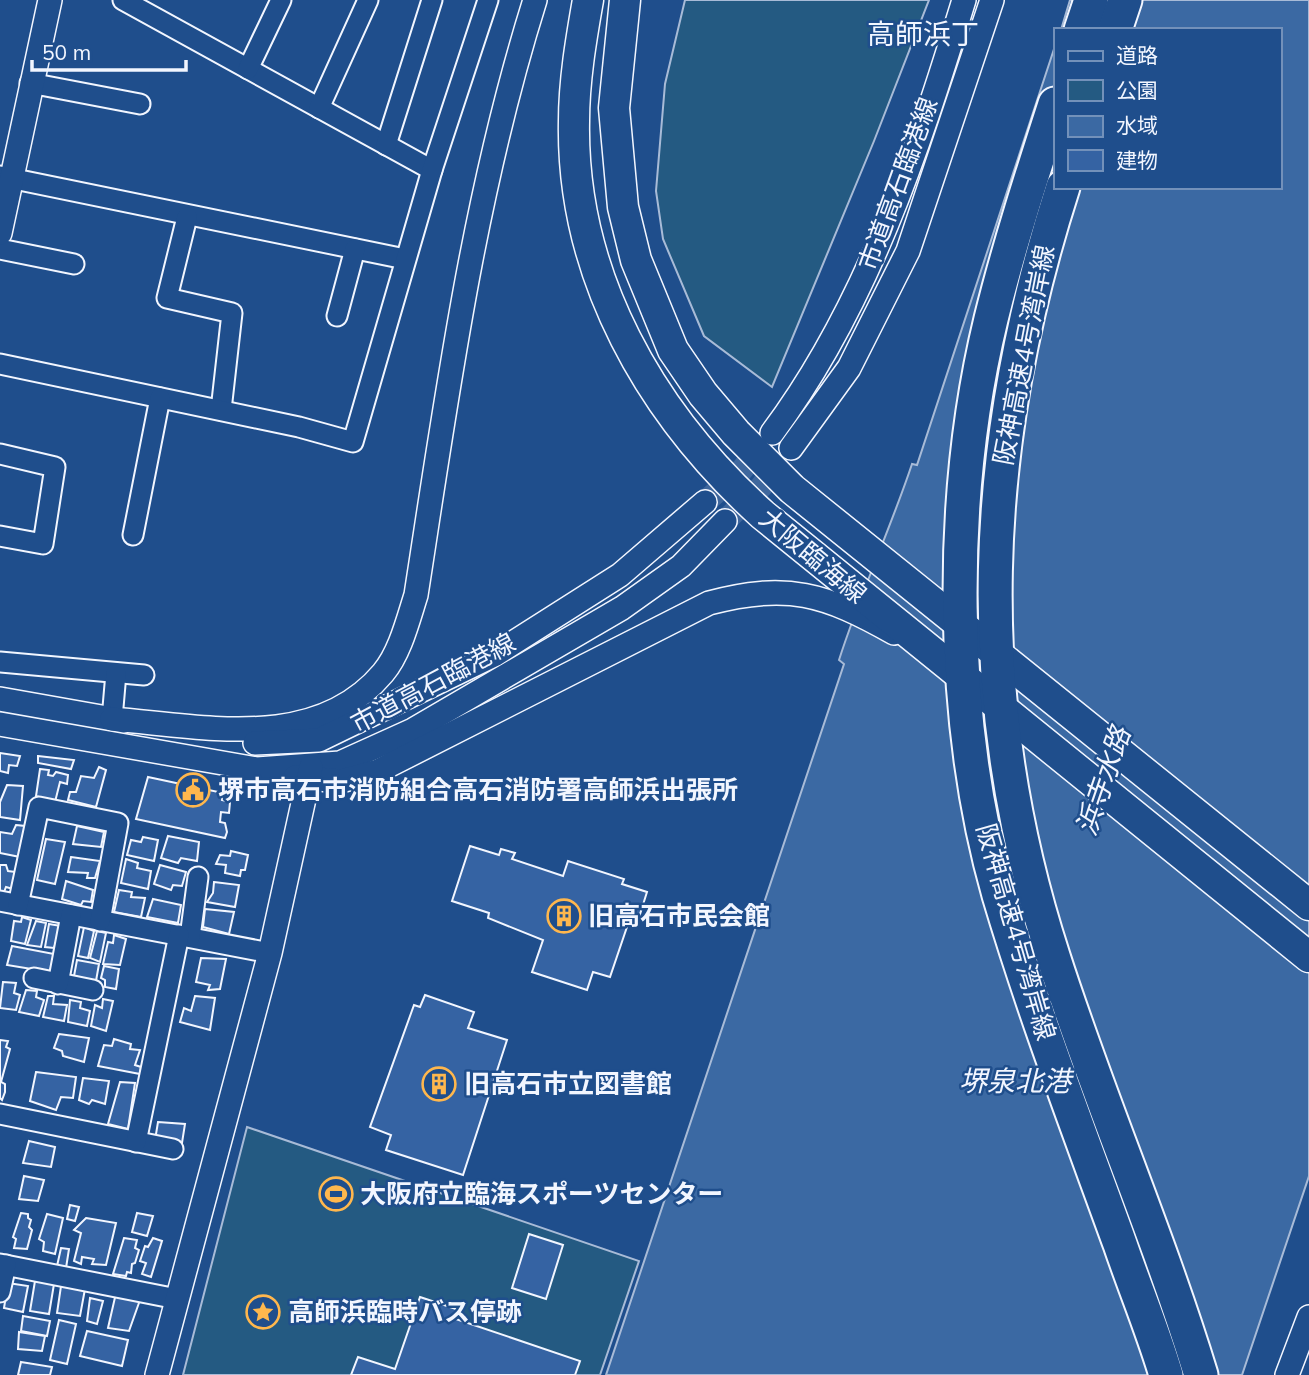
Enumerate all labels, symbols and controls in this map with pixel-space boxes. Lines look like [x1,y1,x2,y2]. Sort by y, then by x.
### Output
district label: 高師浜丁 [867,16,979,51]
scale bar [32,28,186,72]
legend [1054,28,1281,189]
text: 50 m [42,39,91,65]
text: 道路 [1116,42,1158,68]
text: 公園 [1116,77,1158,103]
street label: 市道高石臨港線 [851,93,944,275]
text: 水域 [1116,112,1158,138]
text: 建物 [1116,147,1158,173]
street label: 阪神高速4号湾岸線 [986,242,1061,468]
street label: 大阪臨海線 [753,501,874,610]
street label: 市道高石臨港線 [345,625,521,740]
water label: 浜寺水路 [1068,720,1138,839]
public building icon: 堺市高石市消防組合高石消防署高師浜出張所 [174,771,212,809]
place label: 堺市高石市消防組合高石消防署高師浜出張所 [218,773,738,806]
street label: 阪神高速4号湾岸線 [970,820,1063,1044]
building icon: 旧高石市民会館 [545,897,583,935]
place label: 旧高石市民会館 [588,899,770,932]
water label: 堺泉北港 [959,1063,1075,1098]
building icon: 旧高石市立図書館 [420,1065,458,1103]
place label: 旧高石市立図書館 [464,1067,672,1100]
sports icon: 大阪府立臨海スポーツセンター [317,1175,355,1213]
place label: 大阪府立臨海スポーツセンター [360,1177,723,1210]
place icon: 高師浜臨時バス停跡 [244,1293,282,1331]
place label: 高師浜臨時バス停跡 [288,1295,522,1328]

